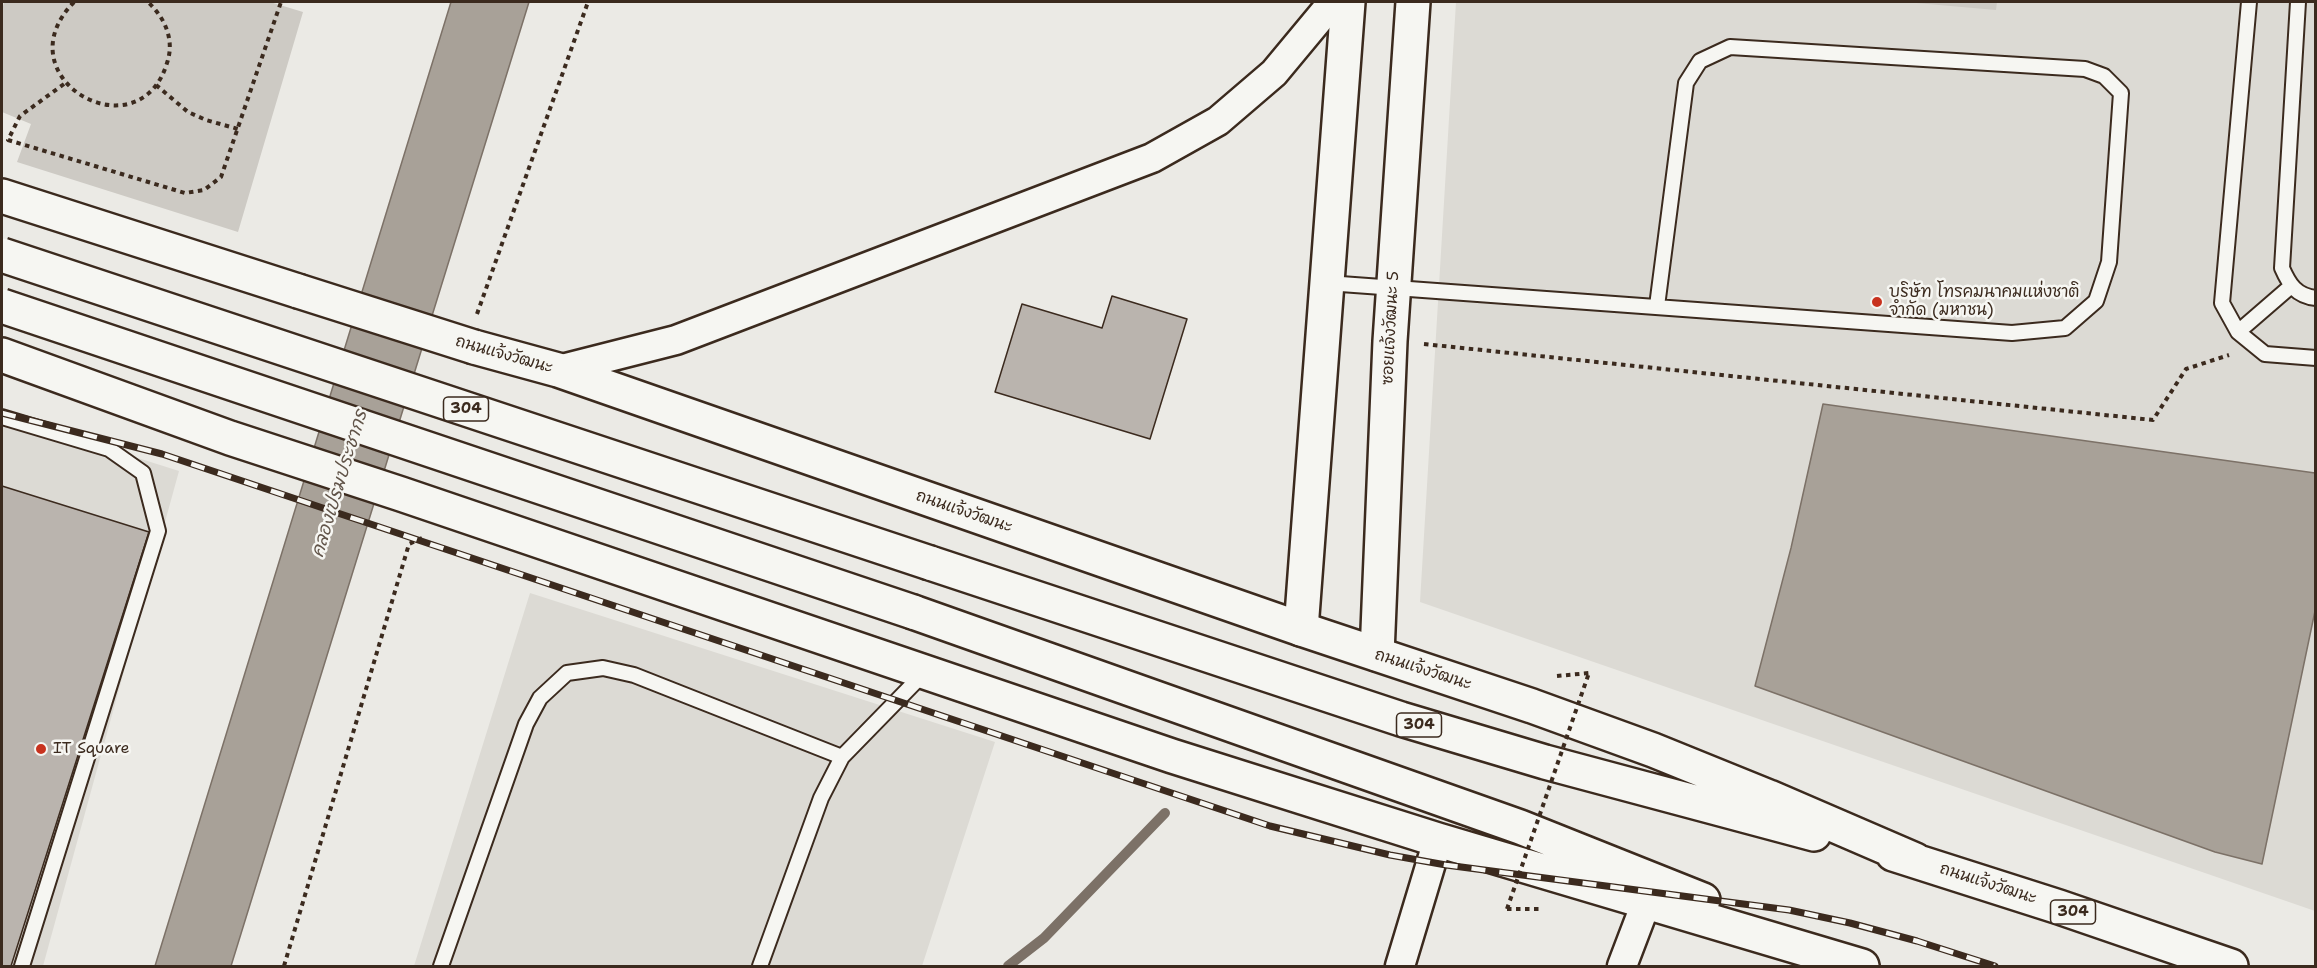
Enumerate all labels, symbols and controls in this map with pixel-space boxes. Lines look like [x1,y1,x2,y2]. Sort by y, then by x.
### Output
street label: ซอยแจ้งวัฒนะ 5 [1378,270,1404,386]
place label: บริษัท โทรคมนาคมแห่งชาติ จำกัด (มหาชน) [1889,283,2079,321]
marker: บริษัท โทรคมนาคมแห่งชาติ จำกัด (มหาชน) [1870,295,1884,309]
street label: ถนนแจ้งวัฒนะ [453,332,555,378]
road number: 304 [444,397,488,421]
water label: คลองเปรมประชากร [307,408,373,560]
street label: ถนนแจ้งวัฒนะ [913,487,1015,537]
street label: ถนนแจ้งวัฒนะ [1372,645,1474,695]
road number: 304 [1396,713,1442,737]
place label: IT Square [53,739,130,759]
marker: IT Square [34,742,48,756]
street label: ถนนแจ้งวัฒนะ [1937,859,2039,909]
road number: 304 [2050,900,2096,924]

